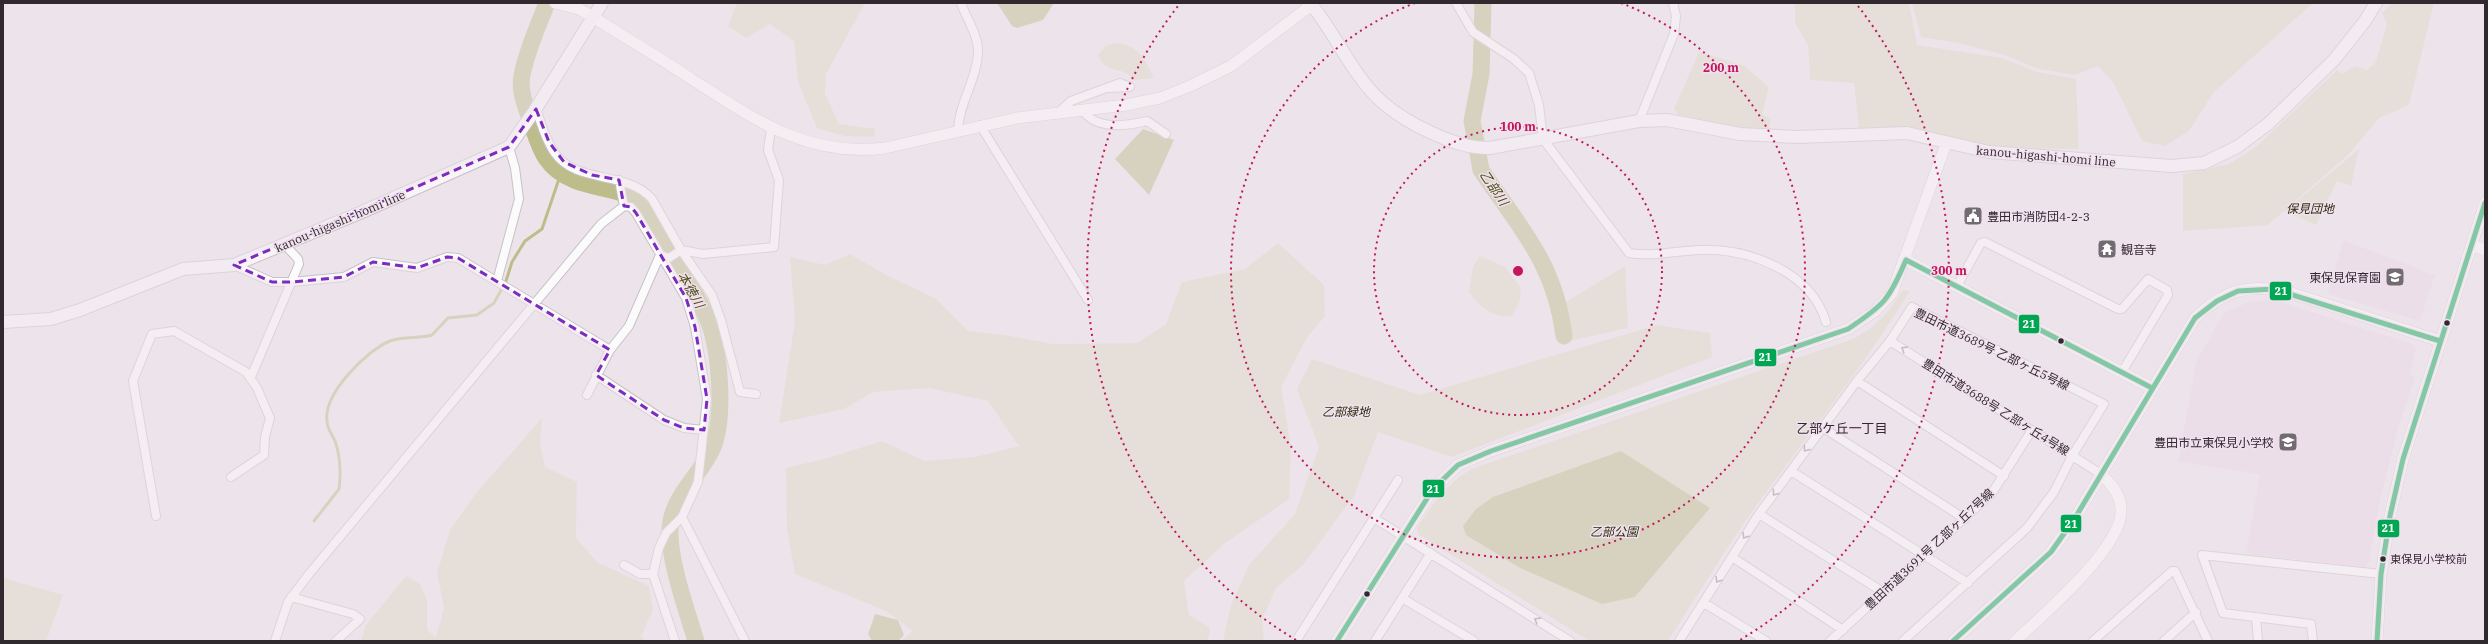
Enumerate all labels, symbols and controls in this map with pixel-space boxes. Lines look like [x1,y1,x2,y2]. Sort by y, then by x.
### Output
text: 200 m [1703,60,1739,75]
text: 100 m [1500,119,1536,134]
street label: kanou-higashi-homi line [1976,142,2116,170]
water label: 乙部川 [1476,167,1513,211]
street label: kanou-higashi-homi line [273,187,407,255]
park label: 保見団地 [2286,201,2336,216]
public building icon: 豊田市消防団4-2-3 [1962,205,1984,227]
place label: 豊田市消防団4-2-3 [1987,209,2090,224]
temple icon: 観音寺 [2096,238,2118,260]
place label: 観音寺 [2121,242,2157,257]
text: 300 m [1931,263,1967,278]
centre of rings [1511,264,1525,278]
school or university icon: 東保見保育園 [2384,266,2406,288]
water label: 本徳川 [674,269,709,313]
place label: 東保見保育園 [2309,270,2381,285]
line badge: 21 [2269,281,2292,301]
text: 21 [2274,284,2288,298]
street label: 豊田市道3689号 乙部ヶ丘5号線 [1912,305,2072,393]
line badge: 21 [2018,314,2040,334]
text: 21 [2022,317,2036,331]
unlabelled marker [2442,318,2452,328]
unlabelled marker [2056,336,2066,346]
one-way arrow [1901,347,1908,354]
line badge: 21 [1754,348,1777,367]
text: 21 [1758,350,1772,364]
street label: 豊田市道3688号 乙部ヶ丘4号線 [1920,355,2072,459]
park label: 乙部緑地 [1322,404,1372,419]
district label: 乙部ケ丘一丁目 [1796,420,1888,437]
school or university icon: 豊田市立東保見小学校 [2277,431,2299,453]
place label: 豊田市立東保見小学校 [2154,435,2274,450]
one-way arrow [1804,445,1811,452]
line badge: 21 [1422,479,1445,498]
text: 21 [1426,482,1440,496]
street label: 豊田市道3691号 乙部ヶ丘7号線 [1861,485,1997,613]
one-way arrow [1773,488,1780,495]
line badge: 21 [2060,514,2082,533]
text: 21 [2064,517,2078,531]
line badge: 21 [2377,519,2400,538]
text: 21 [2381,521,2395,535]
park label: 乙部公園 [1590,524,1640,539]
one-way arrow [1743,532,1750,539]
place label: 東保見小学校前 [2390,552,2467,566]
marker: 東保見小学校前 [2378,554,2388,564]
one-way arrow [1715,576,1722,583]
unlabelled marker [1362,589,1372,599]
one-way arrow [1535,618,1542,625]

